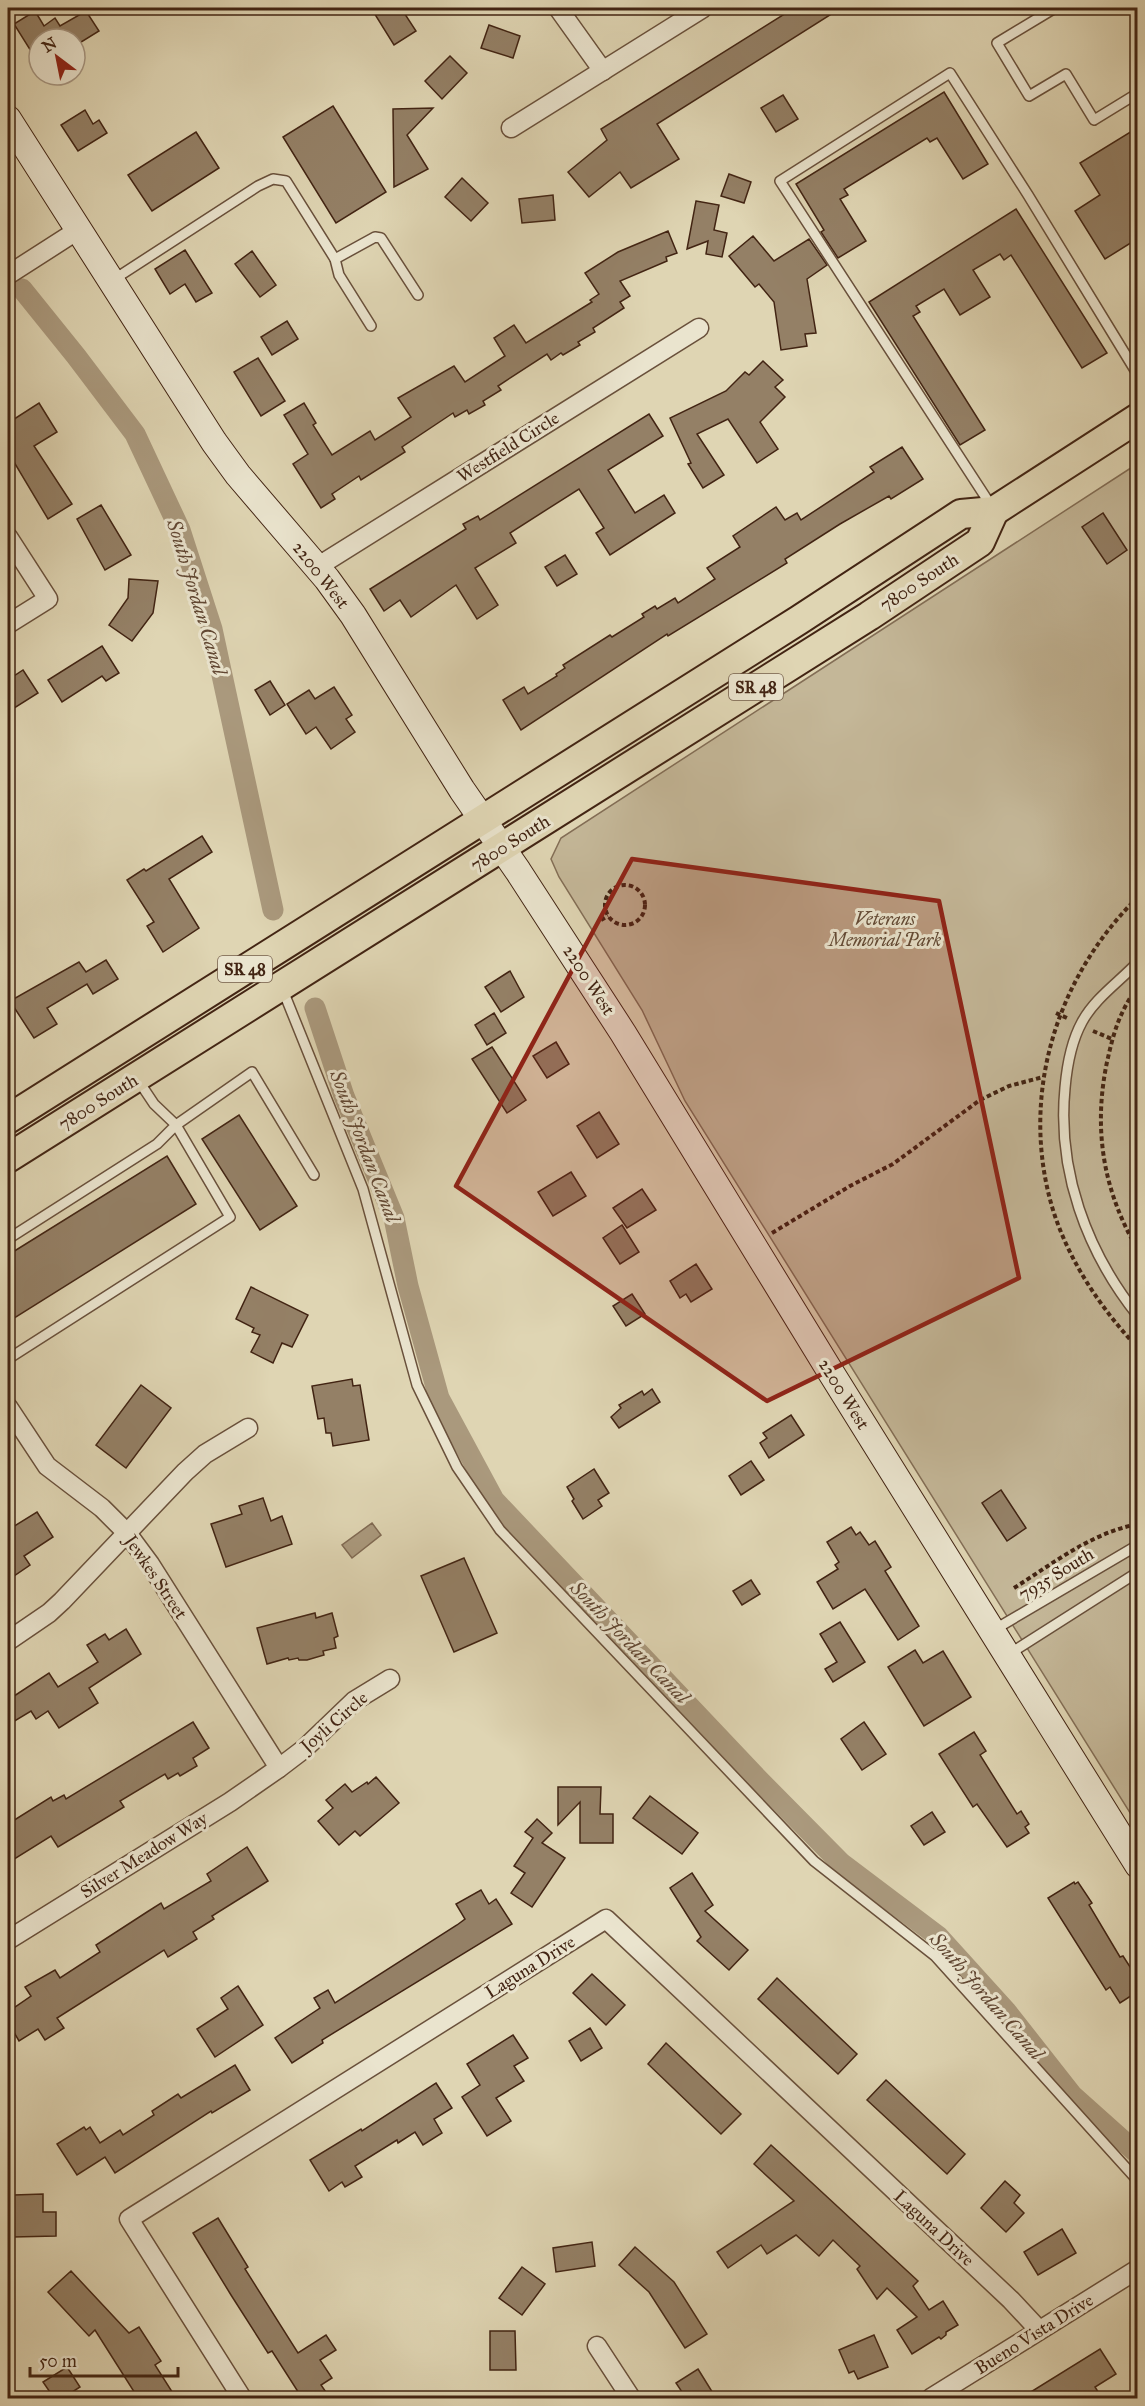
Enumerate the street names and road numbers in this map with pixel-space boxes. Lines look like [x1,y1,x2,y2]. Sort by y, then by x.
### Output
street label: Westfield Circle [453,407,563,487]
street label: 2200 West [288,537,354,614]
street label: 7800 South [875,548,963,616]
road number: SR 48 [729,674,783,700]
street label: 7800 South [466,810,554,876]
street label: 2200 West [558,941,620,1020]
road number: SR 48 [218,956,272,982]
street label: 7800 South [54,1069,142,1135]
street label: 2200 West [814,1355,875,1434]
street label: Jewkes Street [118,1529,193,1624]
street label: 7935 South [1014,1543,1098,1605]
street label: Joyli Circle [294,1687,373,1759]
street label: Silver Meadow Way [76,1807,212,1903]
street label: Laguna Drive [481,1931,580,2004]
street label: Laguna Drive [889,2185,979,2272]
street label: Bueno Vista Drive [971,2289,1097,2379]

